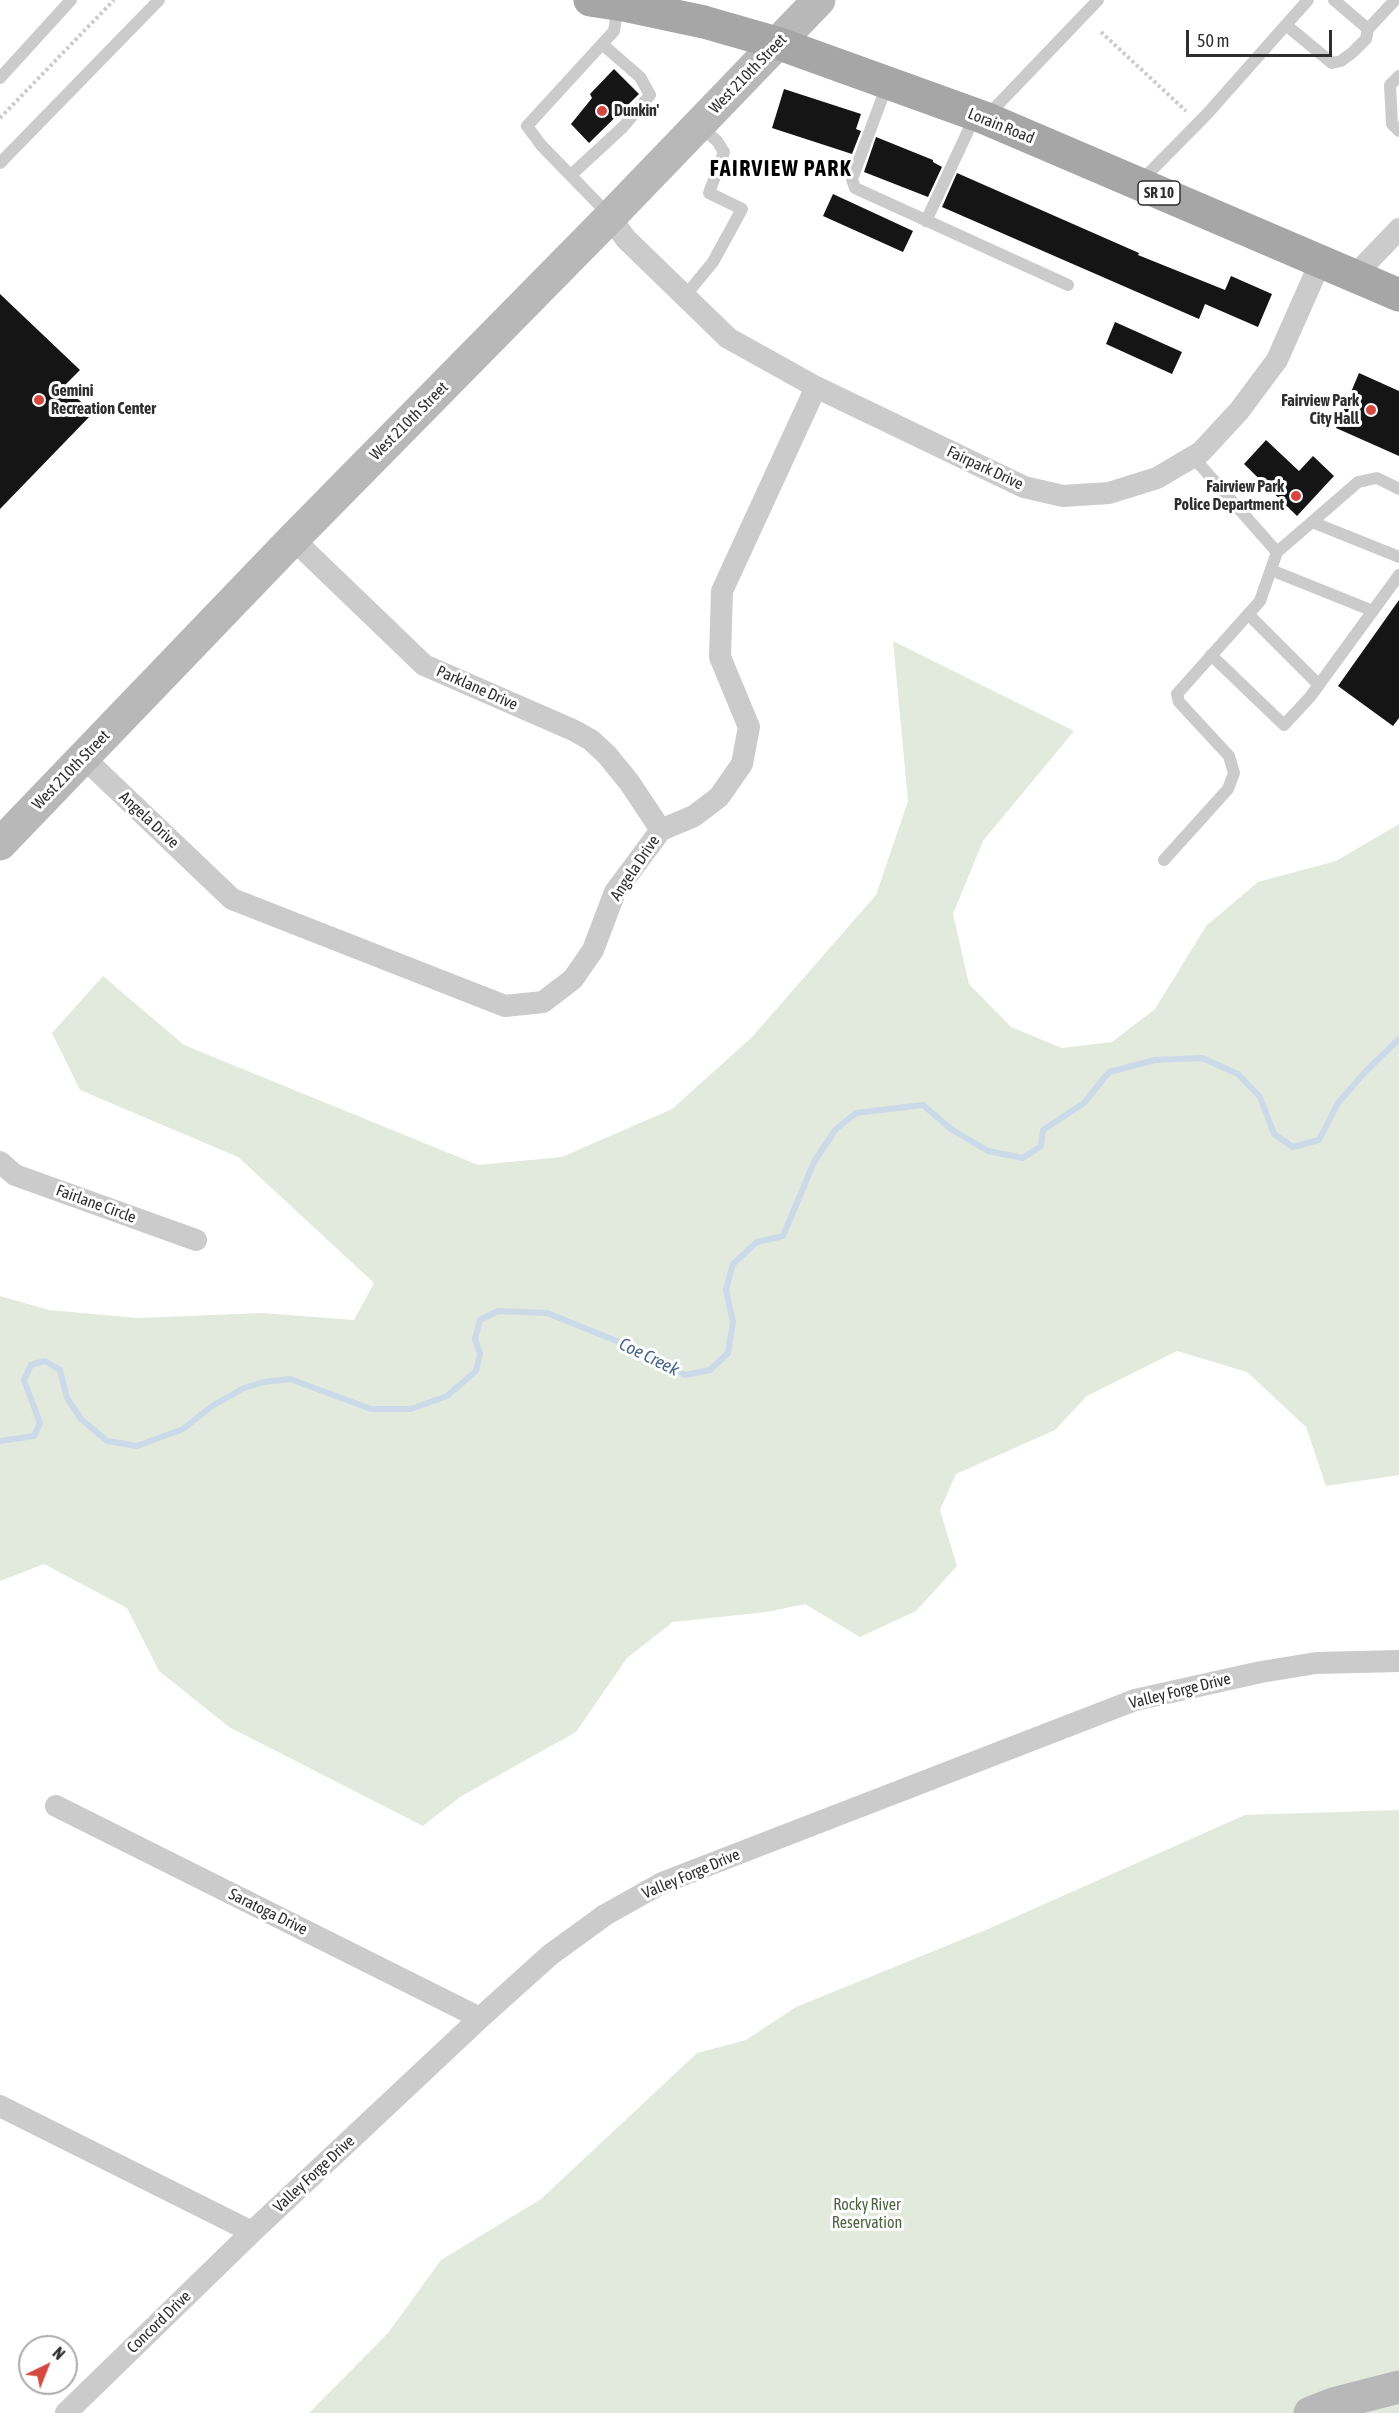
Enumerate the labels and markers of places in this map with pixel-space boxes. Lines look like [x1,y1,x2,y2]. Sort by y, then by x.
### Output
place label: Dunkin' [614,101,659,121]
marker: Dunkin' [595,104,609,118]
place label: Gemini Recreation Center [51,381,156,419]
place label: Fairview Park City Hall [1281,391,1359,429]
marker: Gemini Recreation Center [32,393,46,407]
marker: Fairview Park City Hall [1364,403,1378,417]
place label: Fairview Park Police Department [1174,477,1284,515]
marker: Fairview Park Police Department [1289,489,1303,503]

